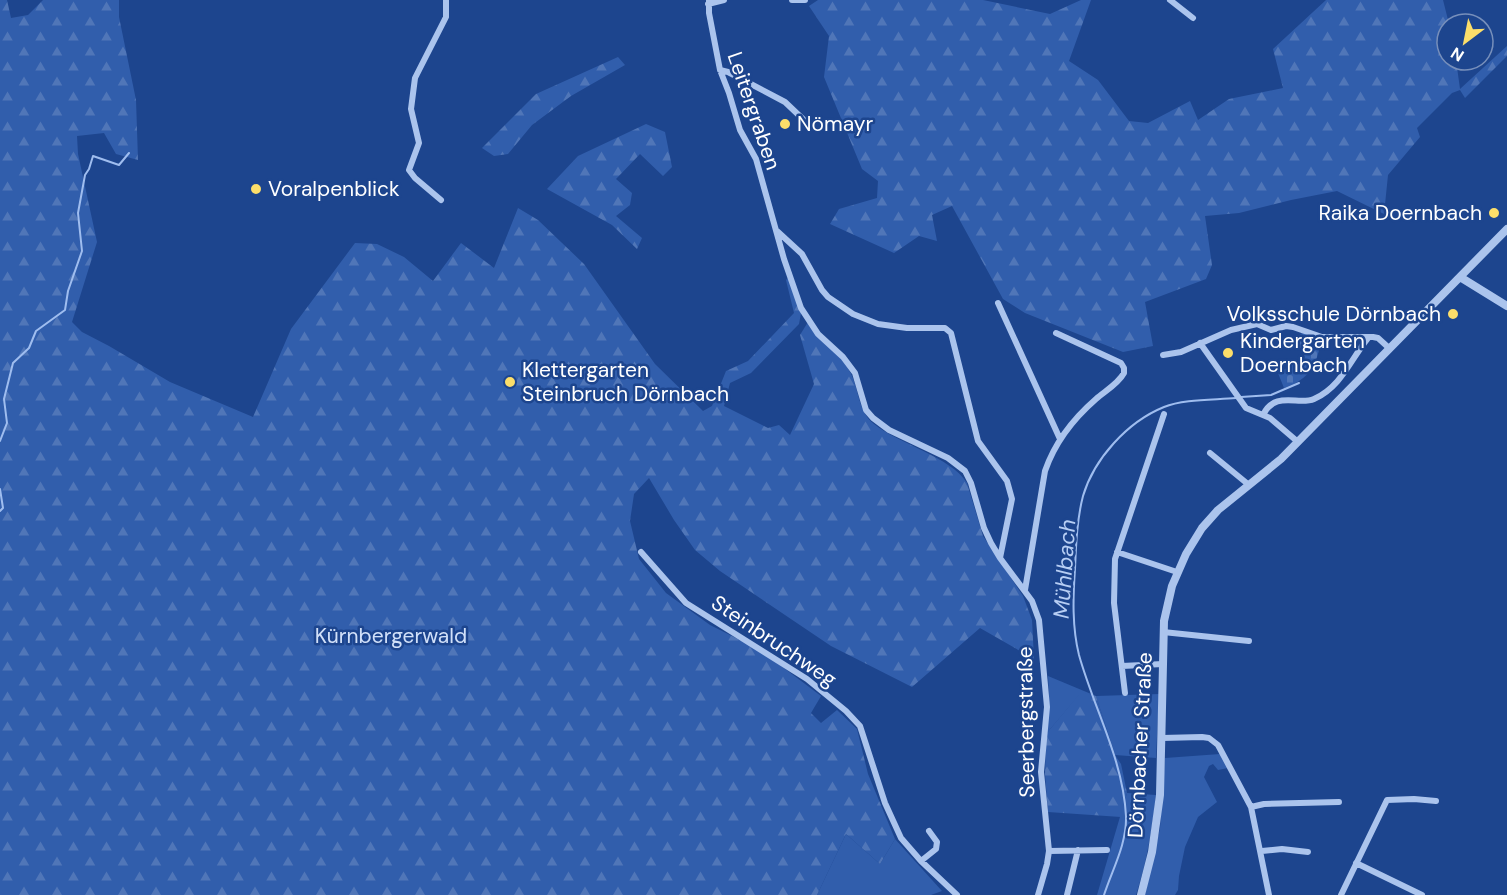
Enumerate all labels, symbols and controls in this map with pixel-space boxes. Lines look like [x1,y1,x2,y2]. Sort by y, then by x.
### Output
north arrow [1435,12,1495,72]
text: N [1447,42,1468,66]
street label: Leitergraben [721,48,787,174]
place label: Nömayr [797,110,873,138]
marker: Nömayr [778,117,792,131]
place label: Voralpenblick [268,175,400,203]
marker: Voralpenblick [249,182,263,196]
place label: Raika Doernbach [1319,199,1482,227]
marker: Raika Doernbach [1487,206,1501,220]
place label: Volksschule Dörnbach [1226,300,1441,328]
marker: Volksschule Dörnbach [1446,307,1460,321]
place label: Kindergarten Doernbach [1240,327,1365,379]
marker: Kindergarten Doernbach [1221,346,1235,360]
place label: Klettergarten Steinbruch Dörnbach [522,356,729,408]
marker: Klettergarten Steinbruch Dörnbach [503,375,517,389]
water label: Mühlbach [1047,518,1082,620]
street label: Steinbruchweg [706,589,842,693]
park label: Kürnbergerwald [315,622,467,650]
street label: Seerbergstraße [1011,646,1041,798]
street label: Dörnbacher Straße [1121,651,1159,839]

